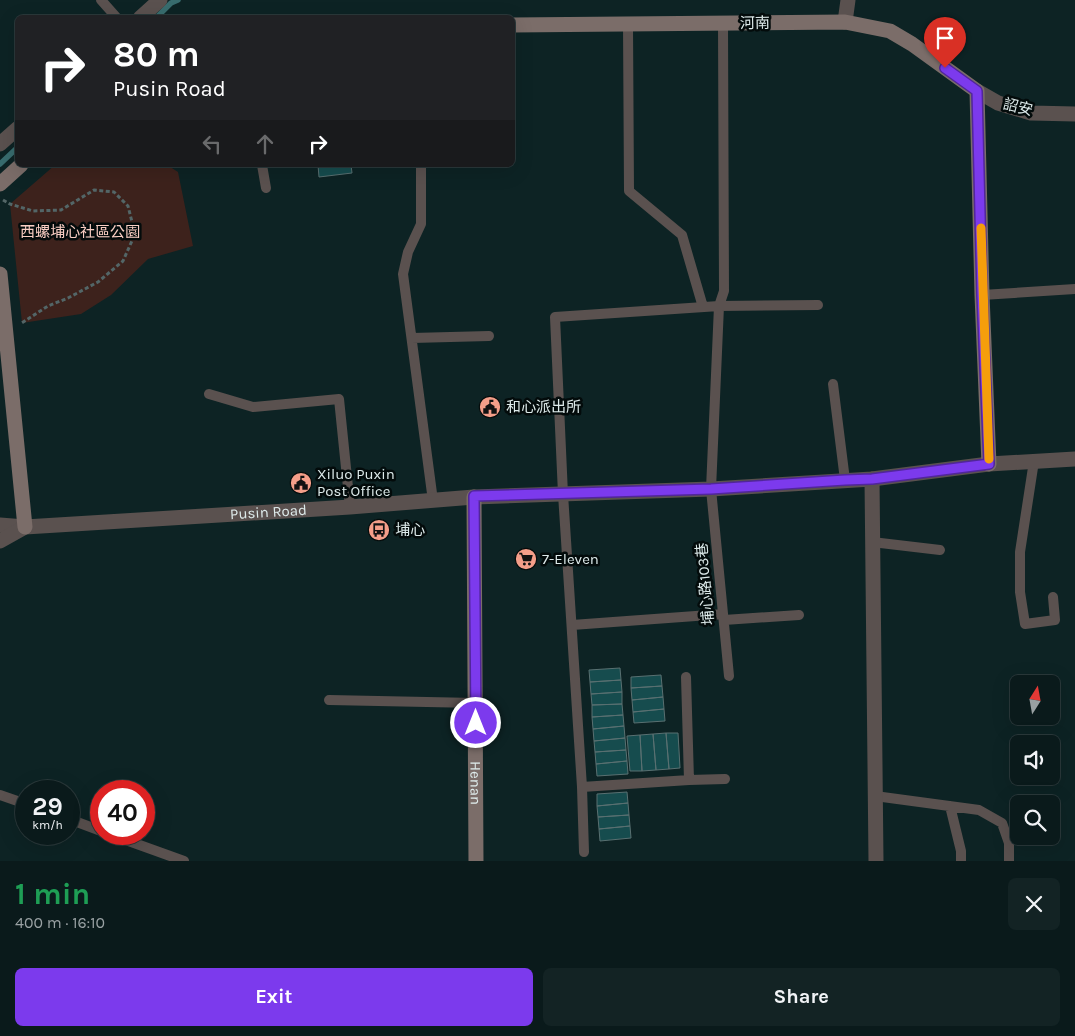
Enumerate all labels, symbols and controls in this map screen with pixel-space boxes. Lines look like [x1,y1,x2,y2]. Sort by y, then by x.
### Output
street label: 河南 [740,14,770,32]
pin [924,17,966,68]
icon: arrive [931,24,959,52]
text: 80 m [113,34,200,75]
icon: right [30,35,95,100]
text: Pusin Road [113,76,226,102]
street label: 詔安 [1001,95,1035,119]
icon: left [198,130,226,158]
icon: ahead [251,130,279,158]
icon: right [304,130,332,158]
park label: 西螺埔心社區公園 [20,223,140,241]
public building icon: 和心派出所 [478,395,502,419]
place label: 和心派出所 [506,398,581,416]
place label: Xiluo Puxin Post Office [317,465,395,500]
public building icon: Xiluo Puxin Post Office [289,471,313,495]
street label: Pusin Road [230,501,307,523]
bus stop icon: 埔心 [367,518,391,542]
place label: 埔心 [395,521,425,539]
street label: 埔心路103巷 [692,542,718,626]
supermarket icon: 7-Eleven [514,547,538,571]
place label: 7-Eleven [542,550,599,568]
north arrow [1010,675,1060,725]
map controls [1010,675,1060,845]
position arrow [449,696,501,748]
button: sound [1010,735,1060,785]
street label: Henan [466,761,485,805]
speed limit sign: 40 [90,780,155,845]
text: 29 [32,792,63,821]
button: search [1010,795,1060,845]
text: km/h [32,818,63,832]
text: 1 min [15,876,90,912]
button: close [1008,878,1060,930]
text: 400 m · 16:10 [15,913,105,932]
button: Exit [15,968,533,1026]
button: Share [543,968,1060,1026]

